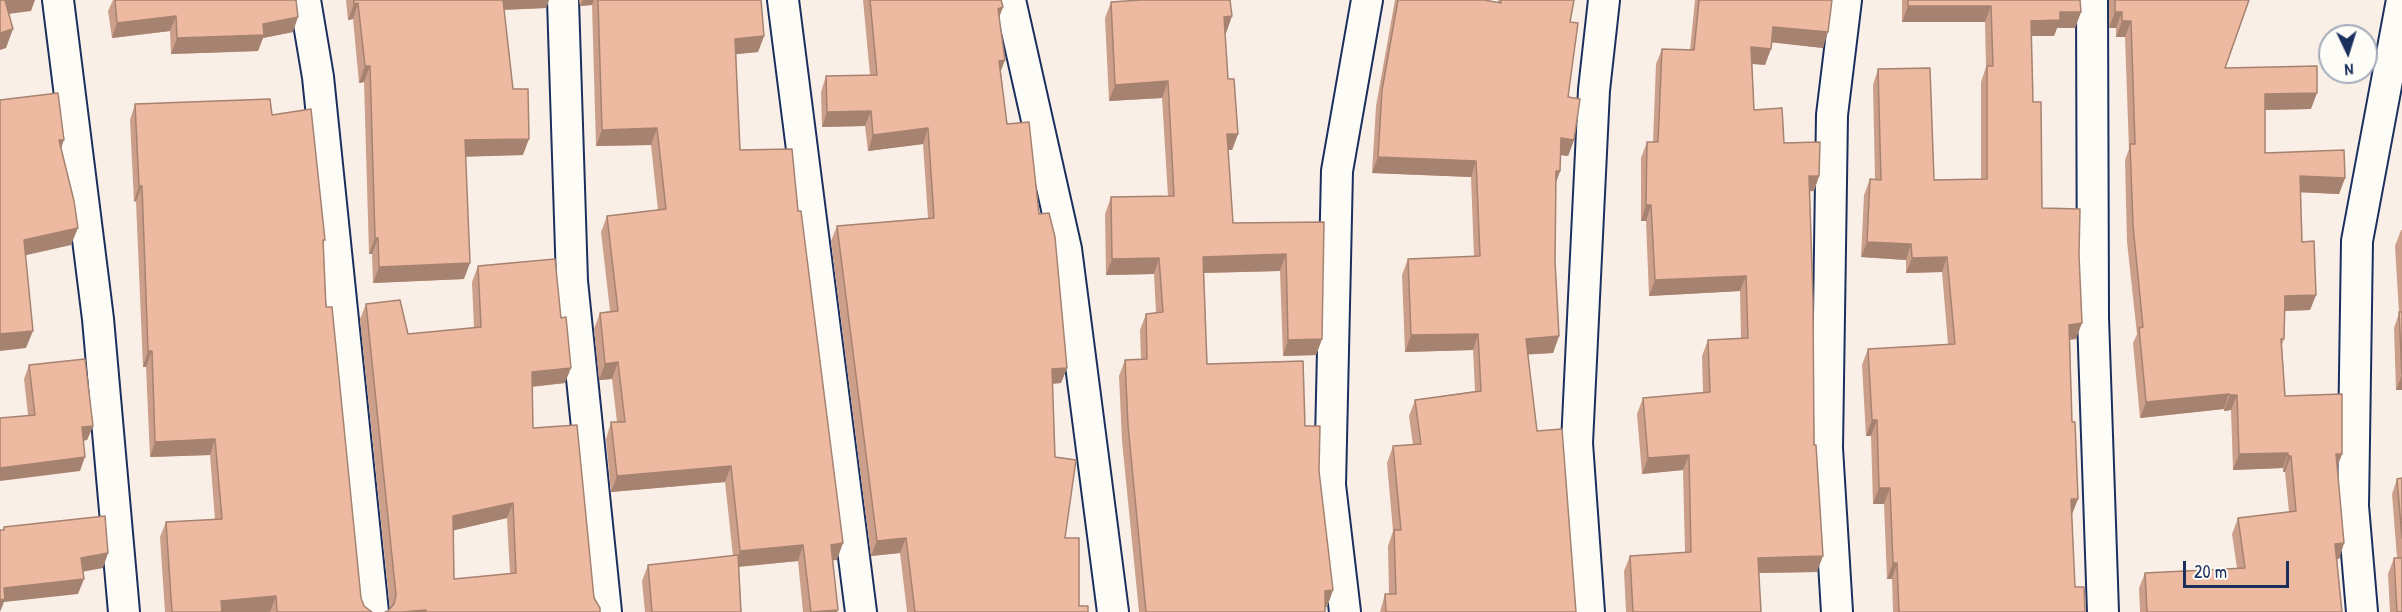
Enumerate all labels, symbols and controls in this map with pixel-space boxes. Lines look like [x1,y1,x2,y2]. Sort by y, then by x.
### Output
north arrow [2318,24,2378,84]
text: N [2344,59,2354,81]
scale bar [2186,549,2292,587]
text: 20 m [2194,559,2227,584]

